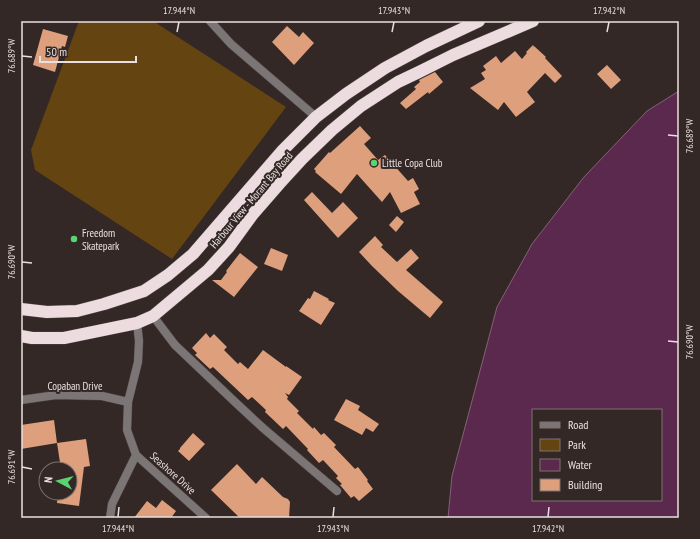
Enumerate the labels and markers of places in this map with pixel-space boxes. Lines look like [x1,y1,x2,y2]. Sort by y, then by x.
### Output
place label: Little Copa Club [382,156,443,170]
marker: Little Copa Club [369,158,379,168]
place label: Freedom Skatepark [82,226,120,253]
marker: Freedom Skatepark [69,234,79,244]

